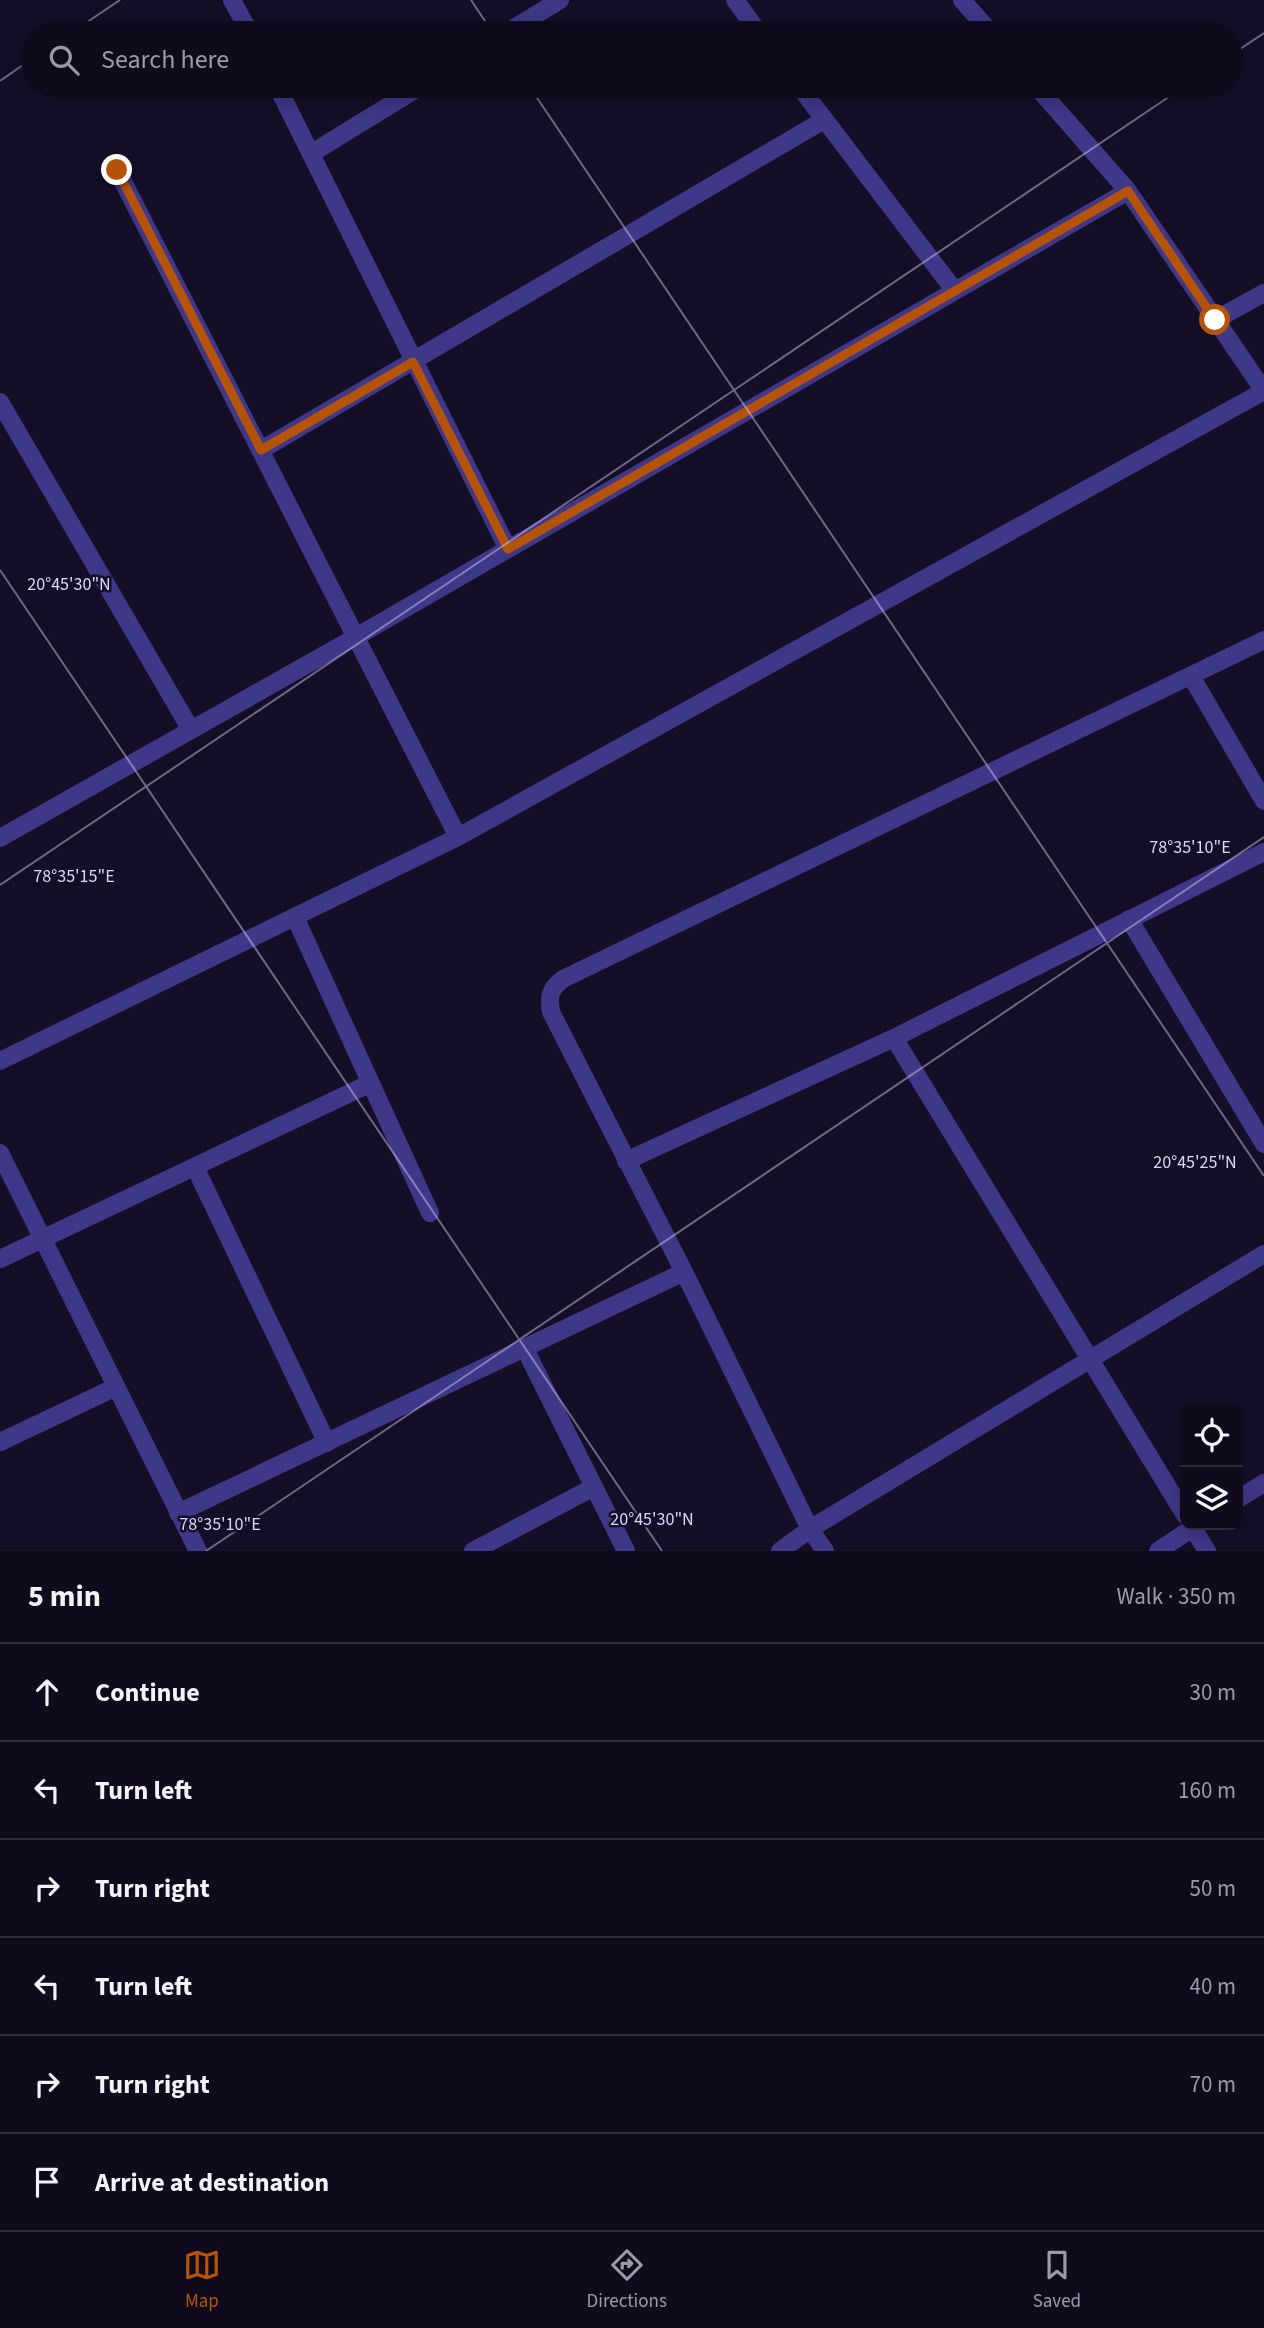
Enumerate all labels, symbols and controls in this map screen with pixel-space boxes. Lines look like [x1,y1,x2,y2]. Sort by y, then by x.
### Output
search box [21,21,1243,98]
icon: search [45,41,83,79]
text: Search here [101,41,229,78]
route end [101,154,132,185]
route start [1199,304,1230,335]
text: 20°45'30"N [27,572,111,597]
text: 78°35'10"E [1149,835,1231,860]
text: 78°35'15"E [33,864,115,889]
text: 20°45'25"N [1153,1150,1237,1175]
map controls [1180,1404,1243,1530]
button: locate [1180,1404,1243,1467]
button: layers [1180,1467,1243,1530]
text: 20°45'30"N [610,1507,694,1532]
text: 78°35'10"E [179,1512,261,1537]
text: 5 min [28,1575,101,1618]
text: Walk · 350 m [1117,1580,1236,1613]
icon: ahead [28,1673,66,1711]
text: Continue [95,1674,200,1711]
text: 30 m [1189,1676,1236,1709]
icon: left [28,1771,66,1809]
text: Turn left [95,1772,192,1809]
text: 160 m [1178,1774,1236,1807]
icon: right [28,1869,66,1907]
text: Turn right [95,1870,210,1907]
text: 50 m [1189,1872,1236,1905]
icon: left [28,1967,66,2005]
text: Turn left [95,1968,192,2005]
text: 40 m [1189,1970,1236,2003]
icon: right [28,2065,66,2103]
text: Turn right [95,2066,210,2103]
text: 70 m [1189,2068,1236,2101]
icon: arrive [28,2163,66,2201]
text: Arrive at destination [95,2164,329,2201]
tab: Map [183,2246,221,2315]
tab: Directions [587,2246,667,2315]
tab: Saved [1033,2246,1081,2315]

